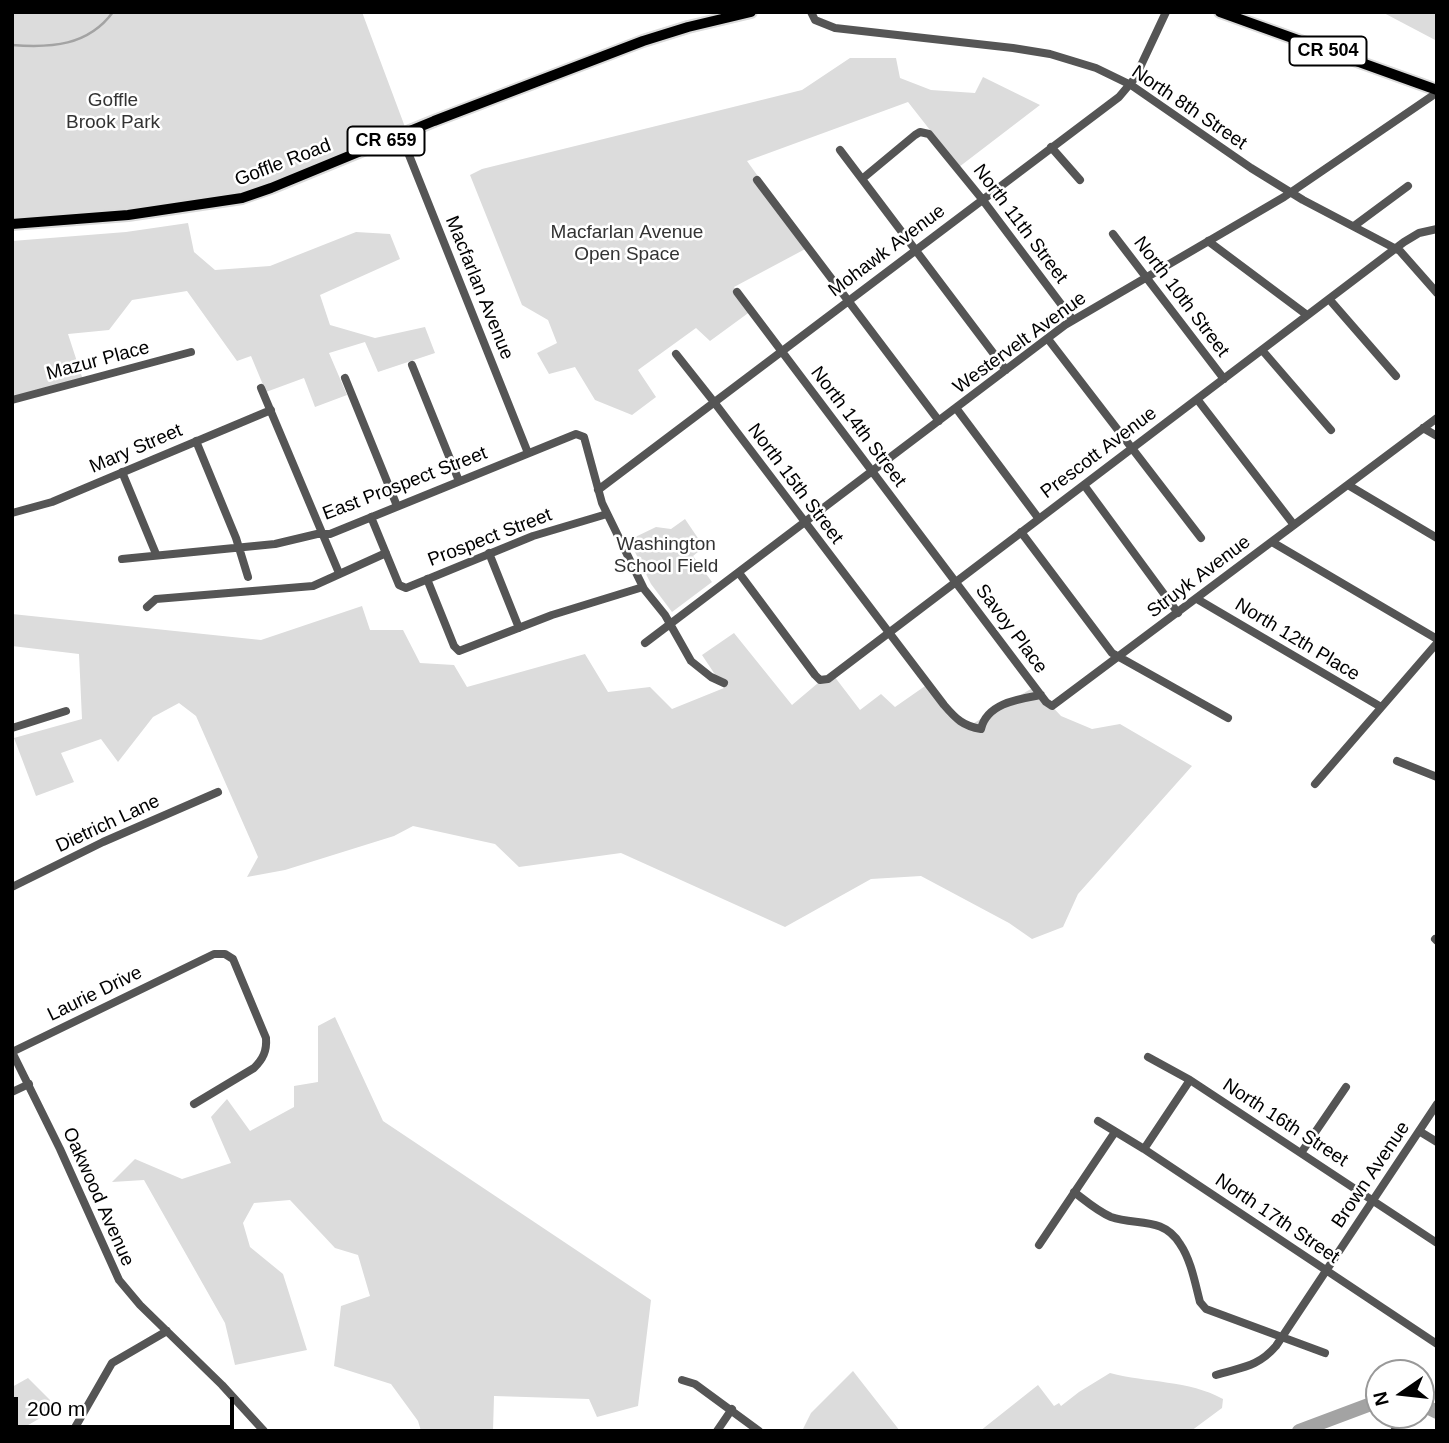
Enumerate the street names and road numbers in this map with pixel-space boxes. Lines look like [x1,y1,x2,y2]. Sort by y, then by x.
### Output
road number: CR 504 [1290,36,1366,66]
street label: North 8th Street [1127,61,1251,155]
road number: CR 659 [348,126,424,156]
street label: Goffle Road [232,134,334,192]
street label: North 11th Street [968,160,1072,288]
street label: Mohawk Avenue [824,200,950,302]
street label: Macfarlan Avenue [440,213,518,363]
street label: North 10th Street [1128,232,1234,362]
street label: Westervelt Avenue [949,287,1091,399]
street label: Mazur Place [44,336,152,386]
street label: North 14th Street [805,362,911,492]
street label: Prescott Avenue [1037,402,1161,504]
street label: Mary Street [86,419,186,479]
street label: North 15th Street [742,419,848,549]
street label: East Prospect Street [320,442,490,526]
street label: Prospect Street [425,504,555,572]
street label: Struyk Avenue [1143,531,1255,623]
street label: Savoy Place [970,580,1052,678]
street label: North 12th Place [1230,594,1364,686]
street label: Dietrich Lane [52,790,164,858]
street label: Laurie Drive [44,961,146,1027]
street label: North 16th Street [1218,1074,1352,1172]
street label: Brown Avenue [1327,1118,1415,1232]
street label: Oakwood Avenue [57,1124,139,1270]
street label: North 17th Street [1211,1169,1343,1269]

